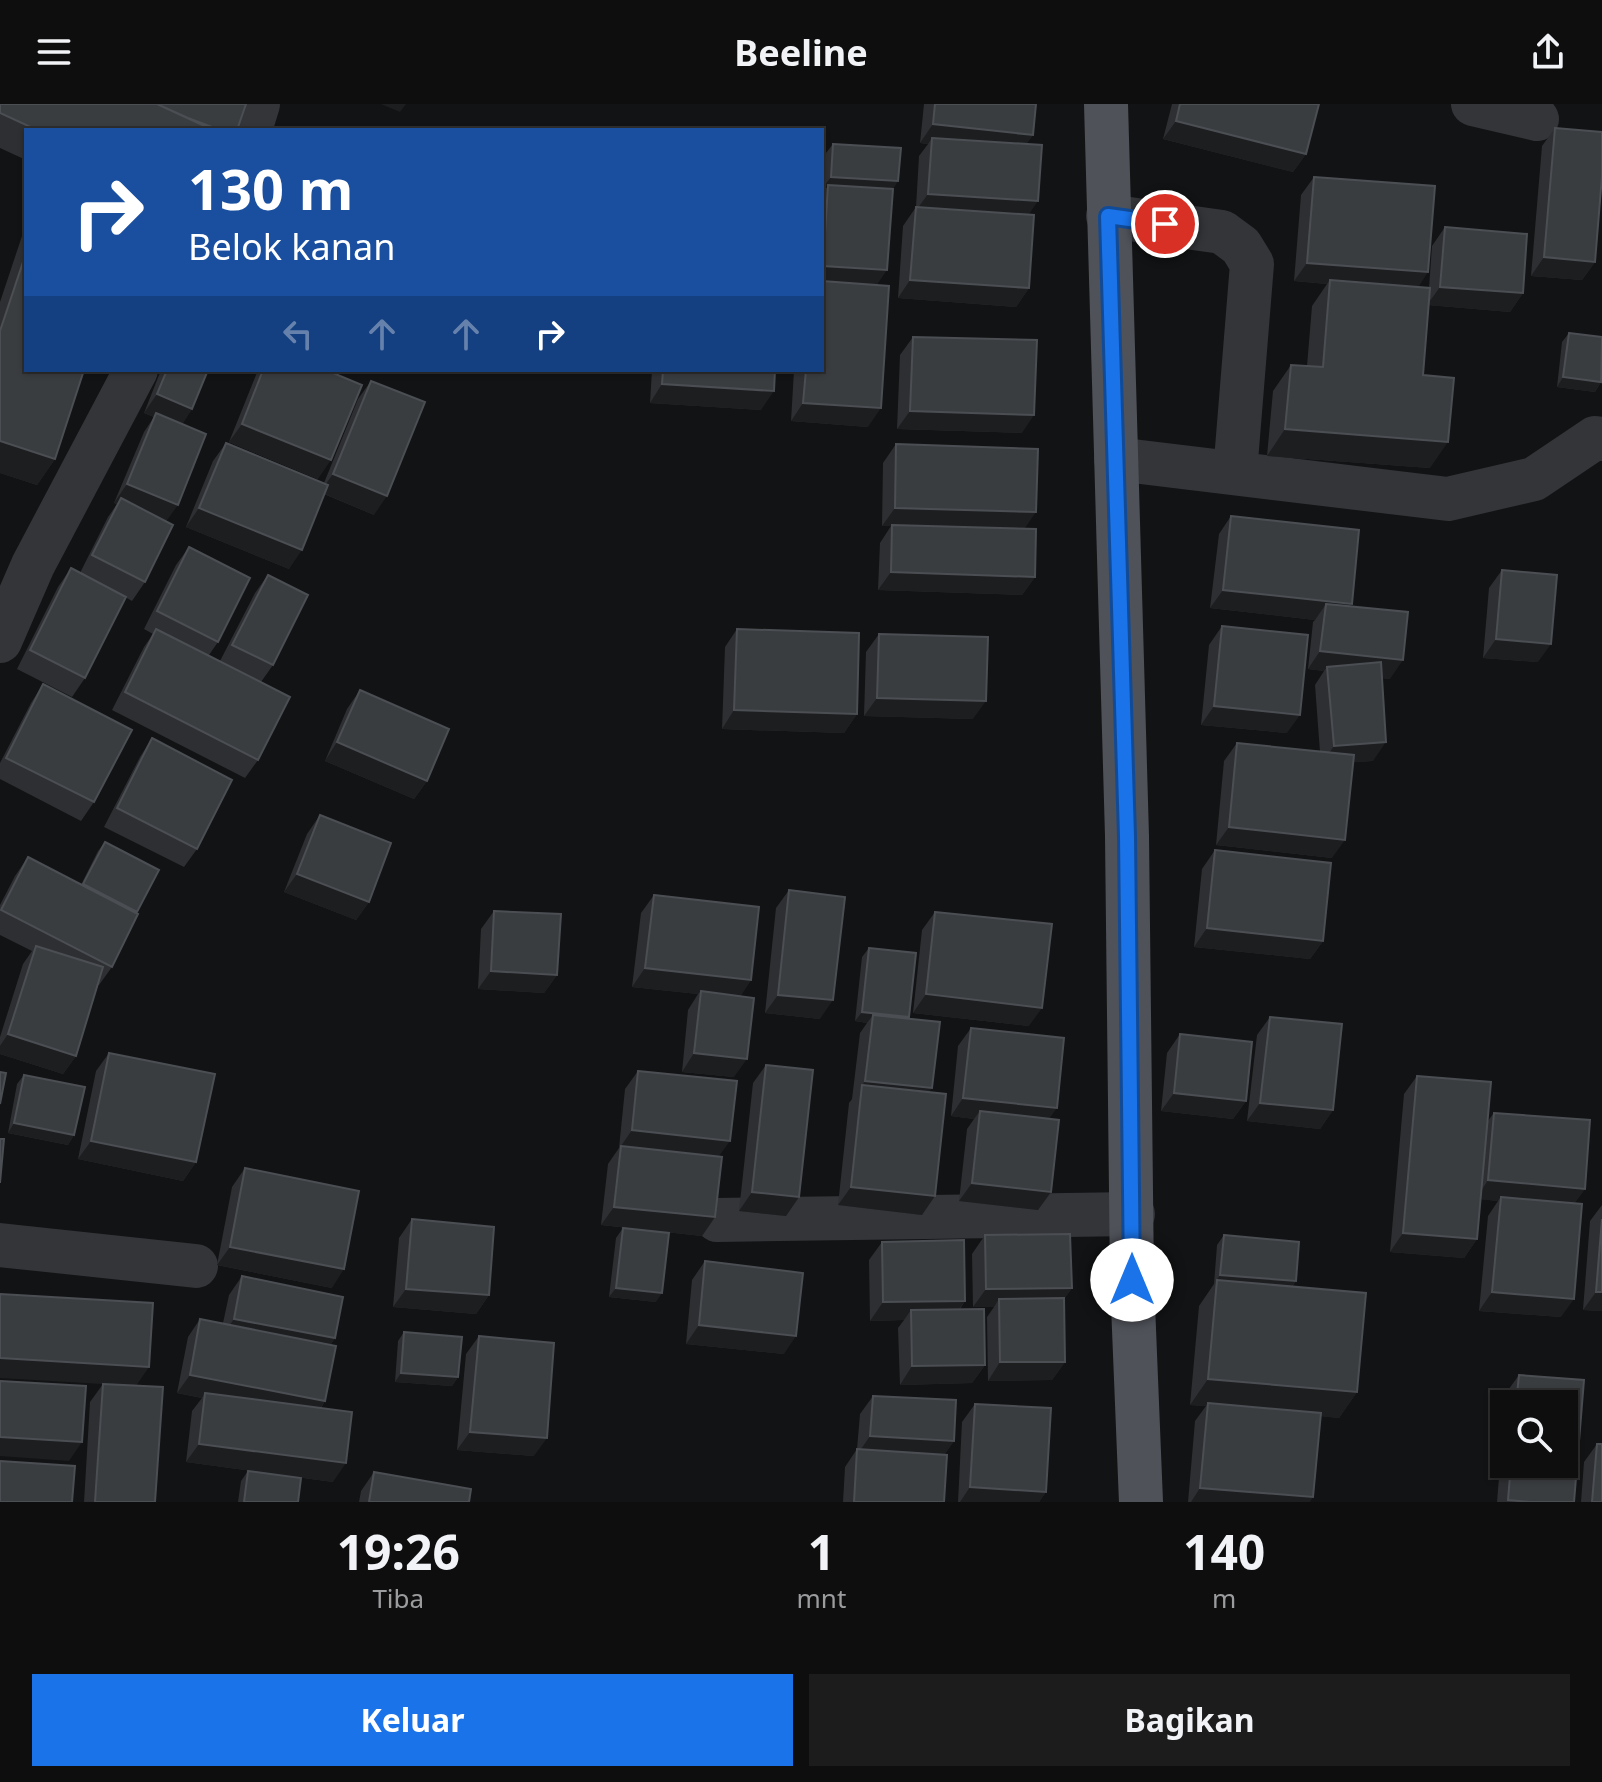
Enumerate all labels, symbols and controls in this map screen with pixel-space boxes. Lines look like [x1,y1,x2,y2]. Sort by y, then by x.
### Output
text: Beeline [734,28,868,77]
icon: menu [32,30,76,74]
icon: share [1526,30,1570,74]
text: 130 m [188,150,353,226]
icon: right [56,160,160,264]
pin [1131,190,1199,258]
icon: arrive [1143,202,1187,246]
text: Belok kanan [188,222,395,271]
icon: left [276,312,320,356]
icon: ahead [360,312,404,356]
icon: ahead [444,312,488,356]
icon: right [528,312,572,356]
position arrow [1090,1238,1174,1322]
map controls [1490,1390,1578,1478]
button: search [1490,1390,1578,1478]
text: 19:26 [337,1519,460,1584]
text: 1 [808,1519,835,1584]
text: 140 [1183,1519,1265,1584]
text: Tiba [372,1580,424,1616]
text: mnt [797,1580,846,1616]
text: m [1212,1580,1236,1616]
button: Keluar [32,1674,793,1766]
button: Bagikan [809,1674,1570,1766]

